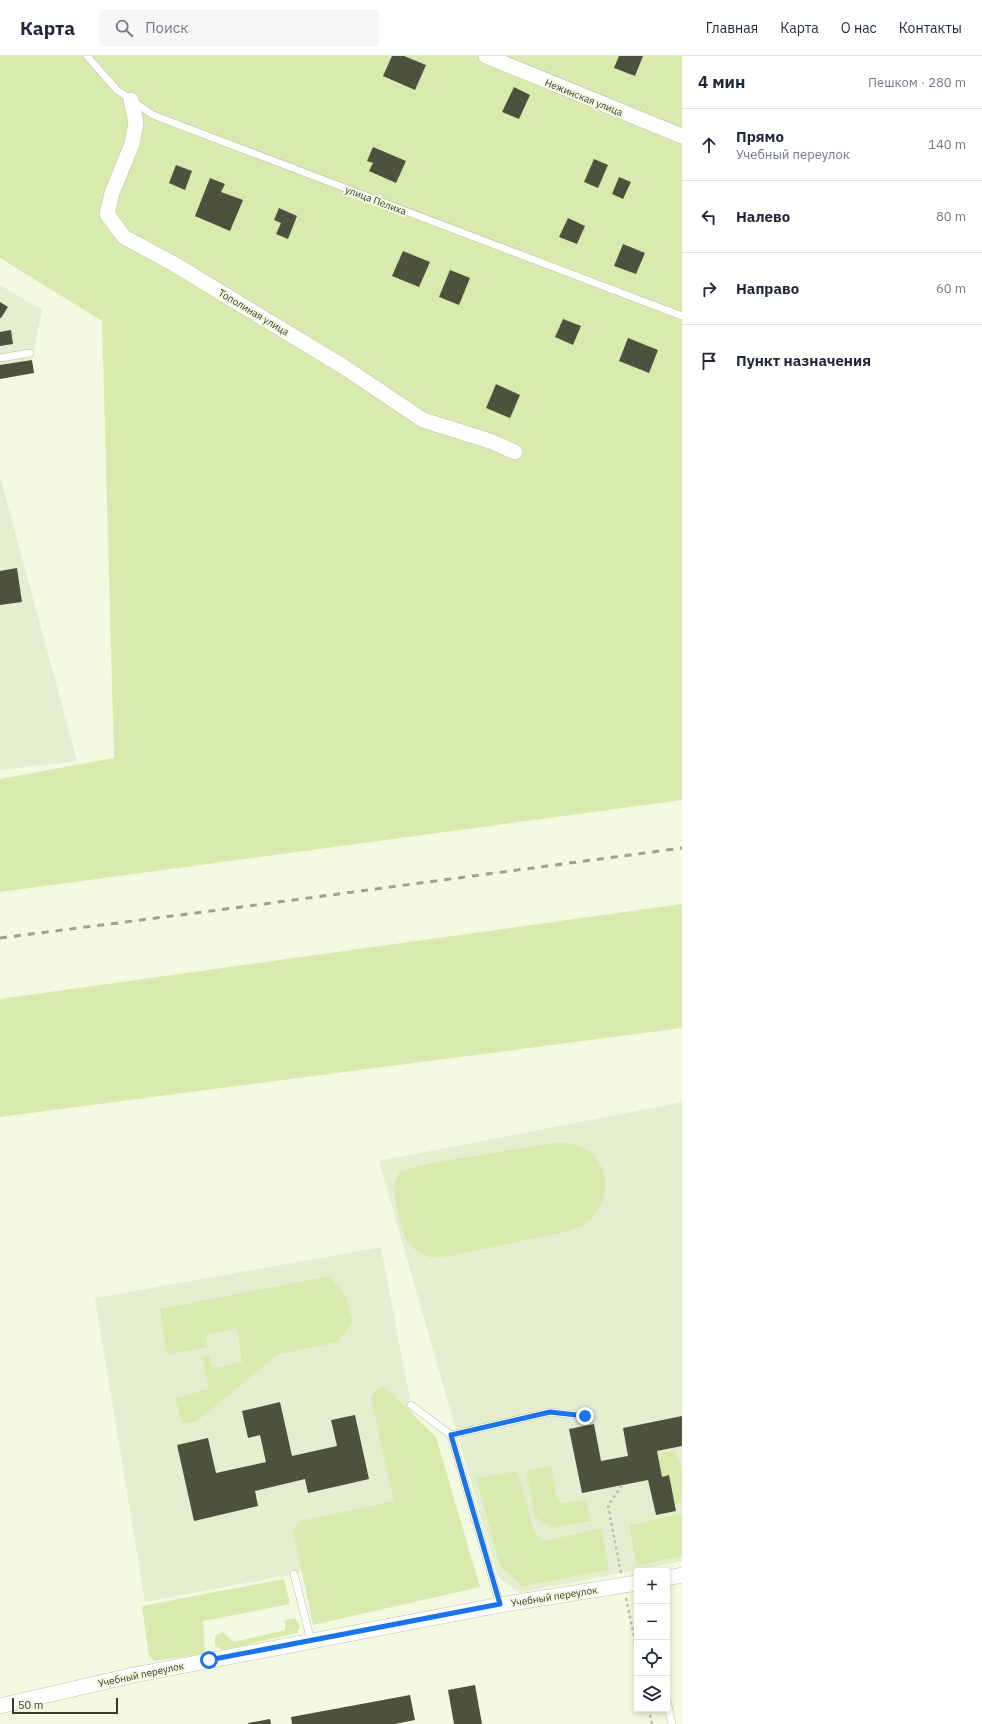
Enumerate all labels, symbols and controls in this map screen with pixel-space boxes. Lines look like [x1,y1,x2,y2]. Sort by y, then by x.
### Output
search box [99,10,379,46]
text: Карта [20,16,75,40]
icon: search [113,17,135,39]
text: Поиск [145,18,189,37]
text: Главная [706,19,758,37]
text: Карта [780,19,819,37]
text: О нас [841,19,877,37]
text: Контакты [899,19,962,37]
text: 4 мин [698,71,745,93]
text: Пешком · 280 m [868,74,966,91]
street label: Нежинская улица [543,76,625,119]
text: Прямо [736,127,784,146]
icon: ahead [698,134,720,156]
text: 140 m [928,136,966,153]
text: Учебный переулок [736,146,850,163]
street label: улица Пелиха [343,183,409,218]
icon: left [698,206,720,228]
text: Налево [736,207,790,226]
text: 80 m [936,208,966,225]
icon: right [698,278,720,300]
text: Направо [736,279,799,298]
text: 60 m [936,280,966,297]
street label: Тополиная улица [216,286,292,339]
icon: arrive [698,350,720,372]
text: Пункт назначения [736,351,871,370]
route end [576,1407,594,1425]
map controls [634,1568,670,1712]
button: + [634,1568,670,1604]
street label: Учебный переулок [510,1583,599,1610]
button: − [634,1604,670,1640]
button: locate [634,1640,670,1676]
route start [200,1651,218,1669]
street label: Учебный переулок [97,1659,186,1690]
button: layers [634,1676,670,1712]
scale bar [12,1696,118,1715]
text: 50 m [18,1698,43,1712]

